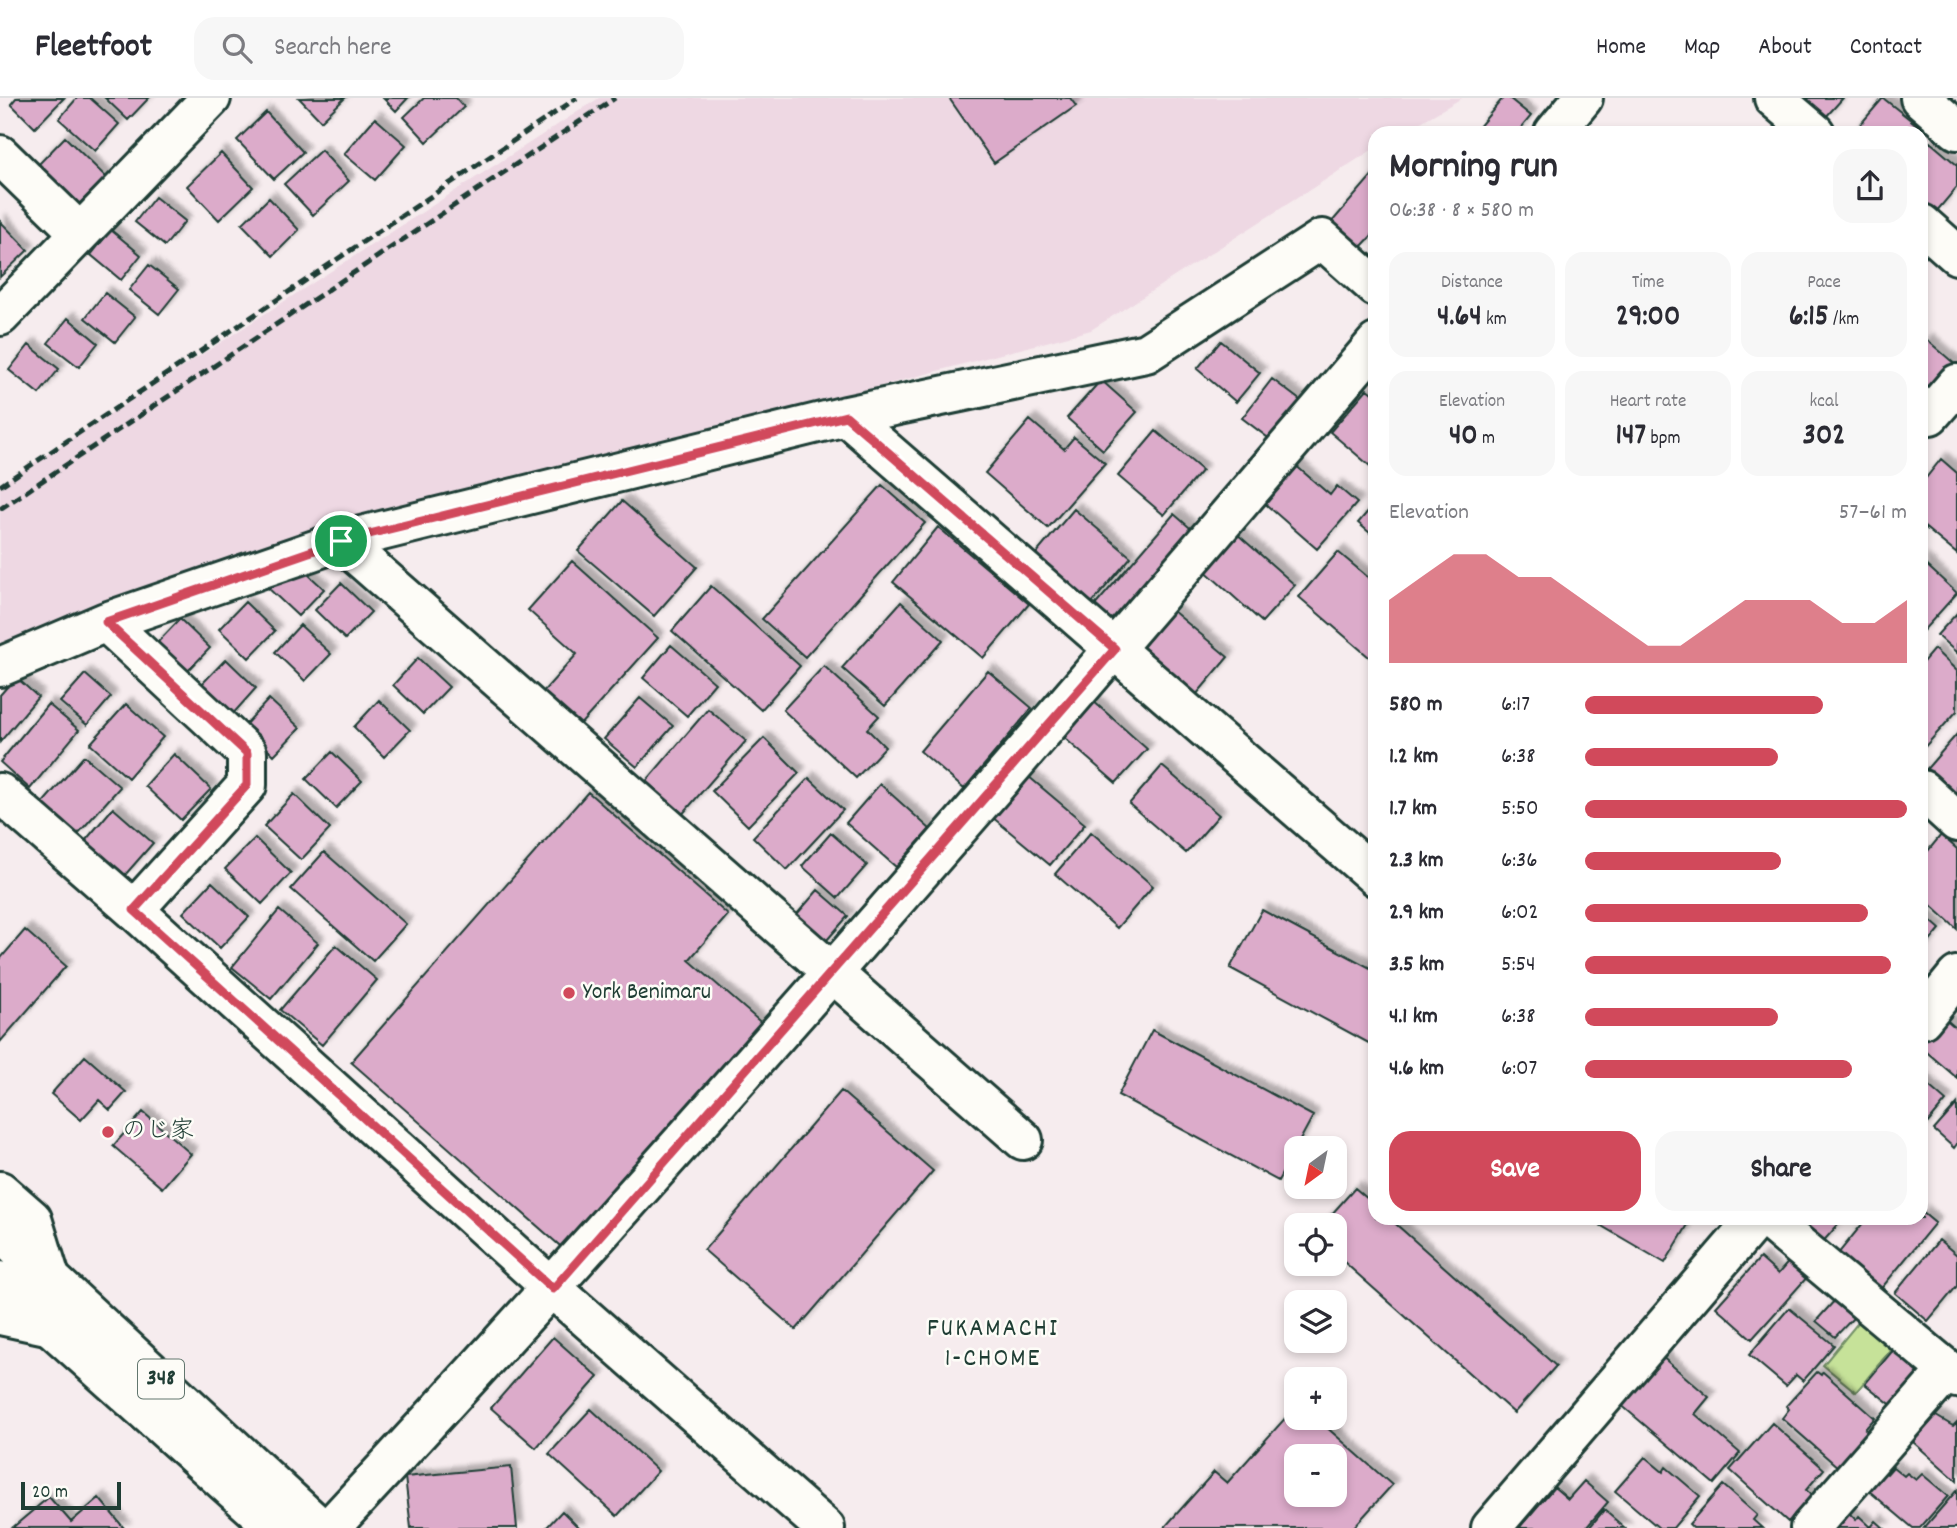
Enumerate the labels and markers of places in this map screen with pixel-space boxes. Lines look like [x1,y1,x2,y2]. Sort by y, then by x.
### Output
pin [311,511,371,571]
place label: York Benimaru [583,976,711,1010]
marker: York Benimaru [561,985,577,1001]
place label: のじ家 [122,1115,194,1149]
marker: のじ家 [100,1124,116,1140]

